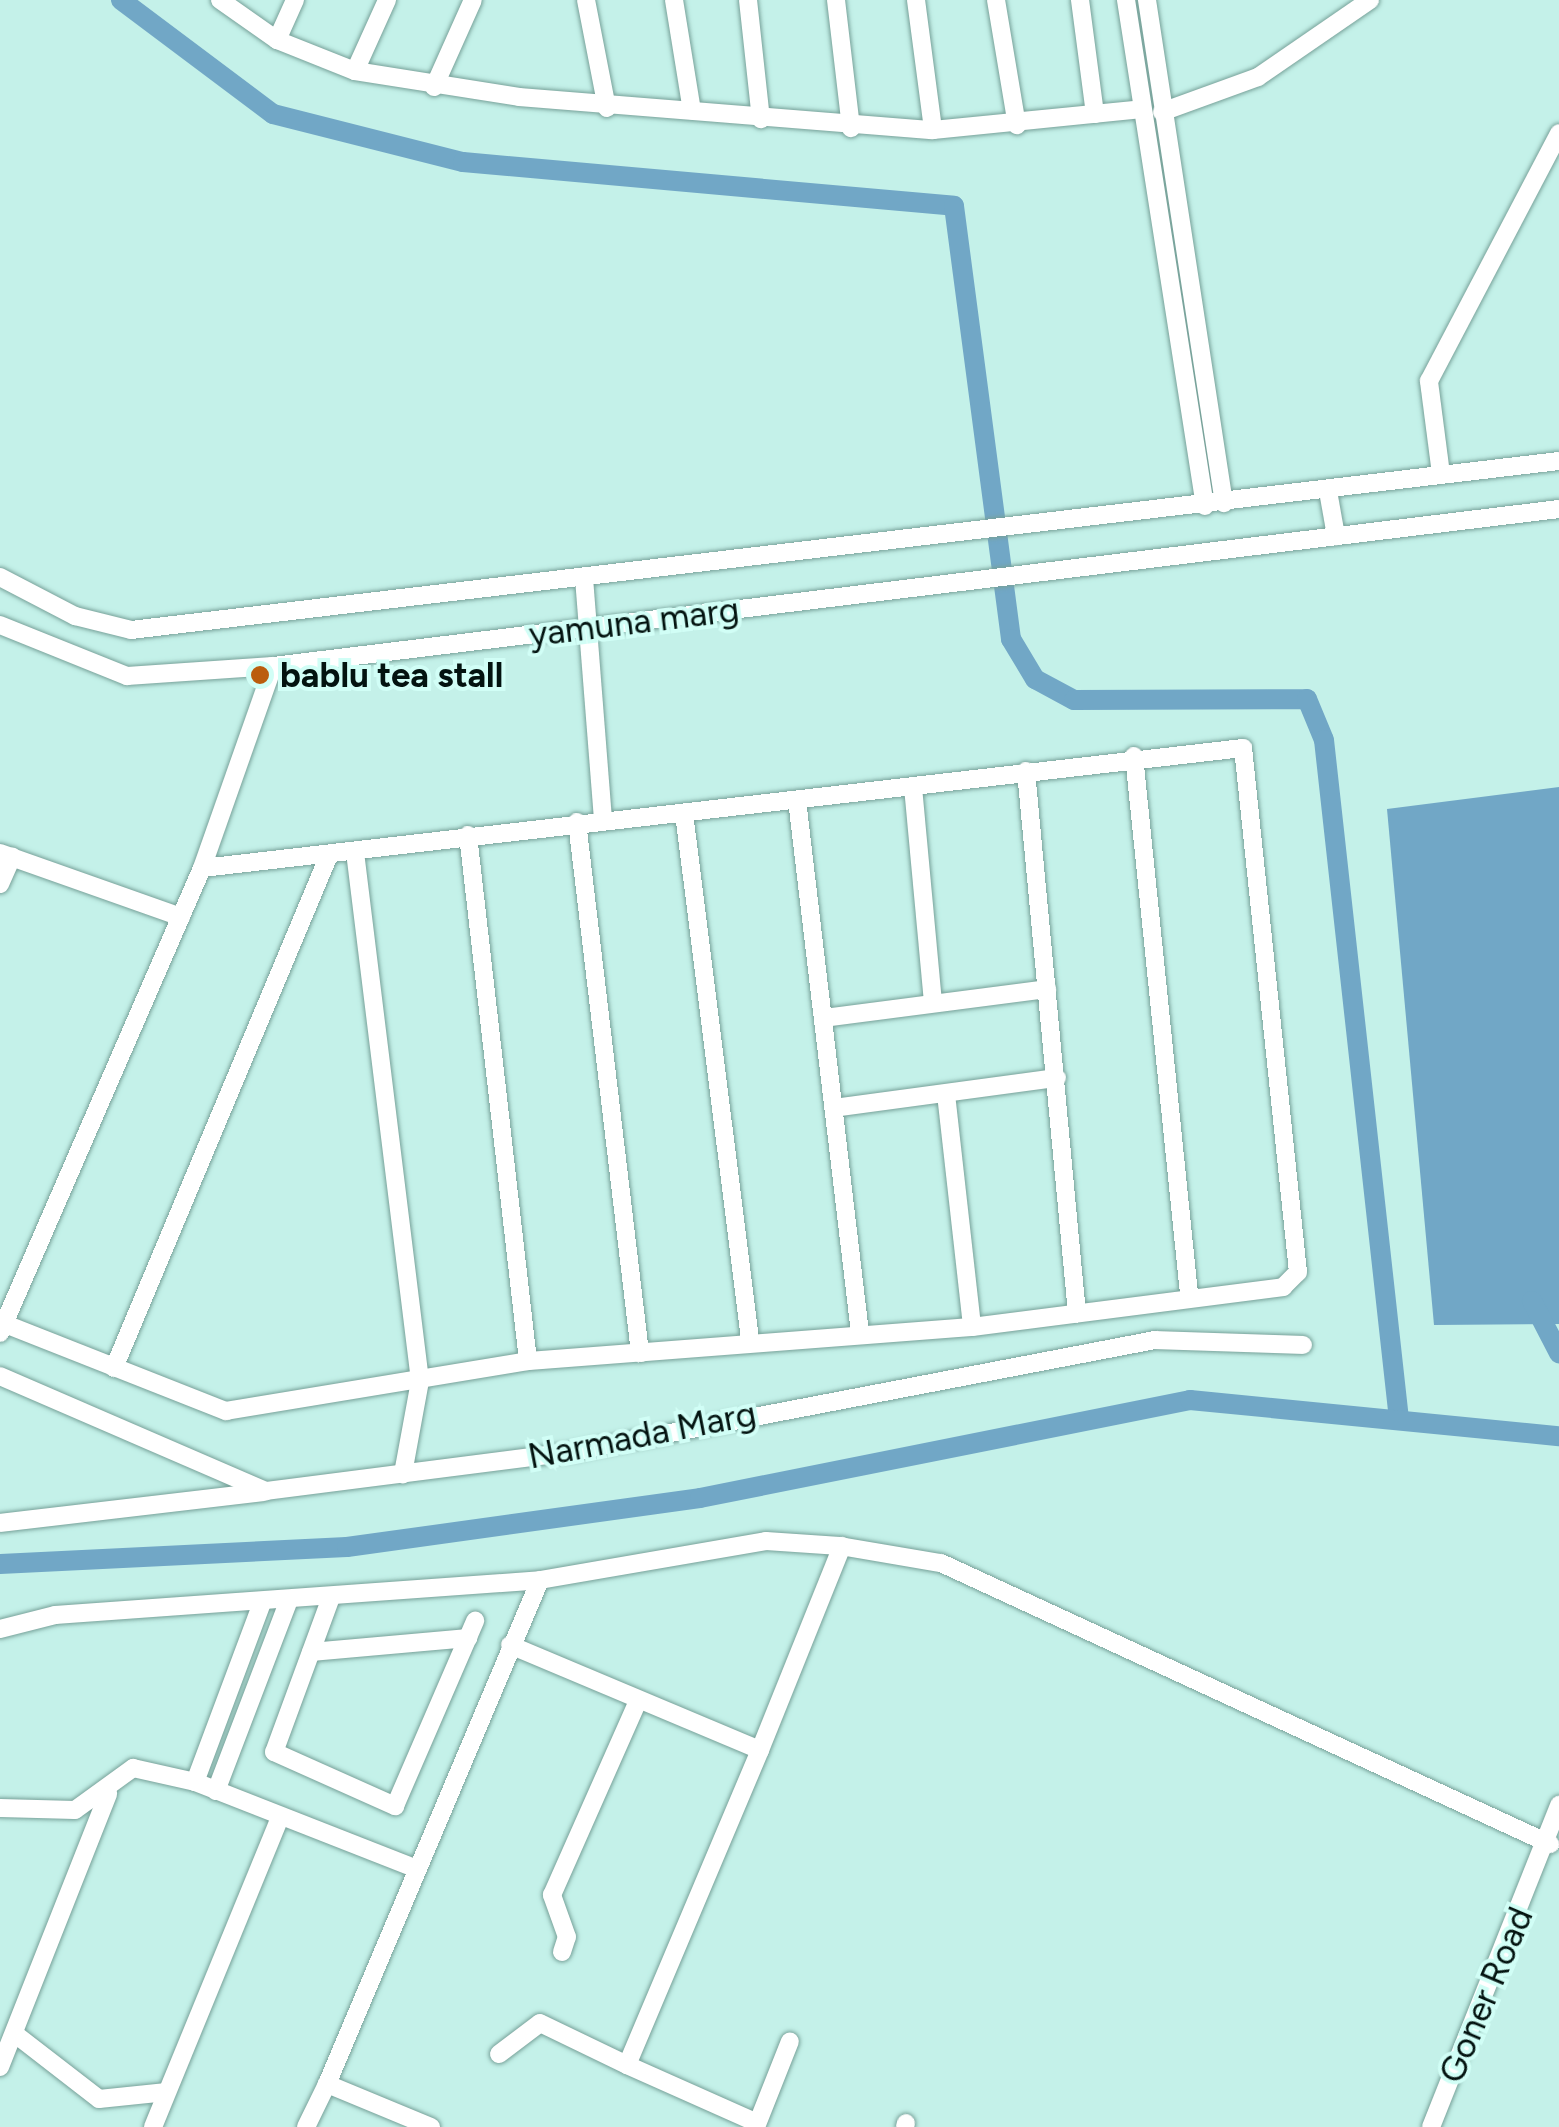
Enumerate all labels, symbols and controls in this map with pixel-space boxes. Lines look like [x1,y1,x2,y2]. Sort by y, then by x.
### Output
street label: yamuna marg [527,588,741,656]
place label: bablu tea stall [280,654,503,696]
marker: bablu tea stall [249,664,271,686]
street label: Narmada Marg [524,1392,760,1478]
street label: Goner Road [1430,1901,1542,2089]

